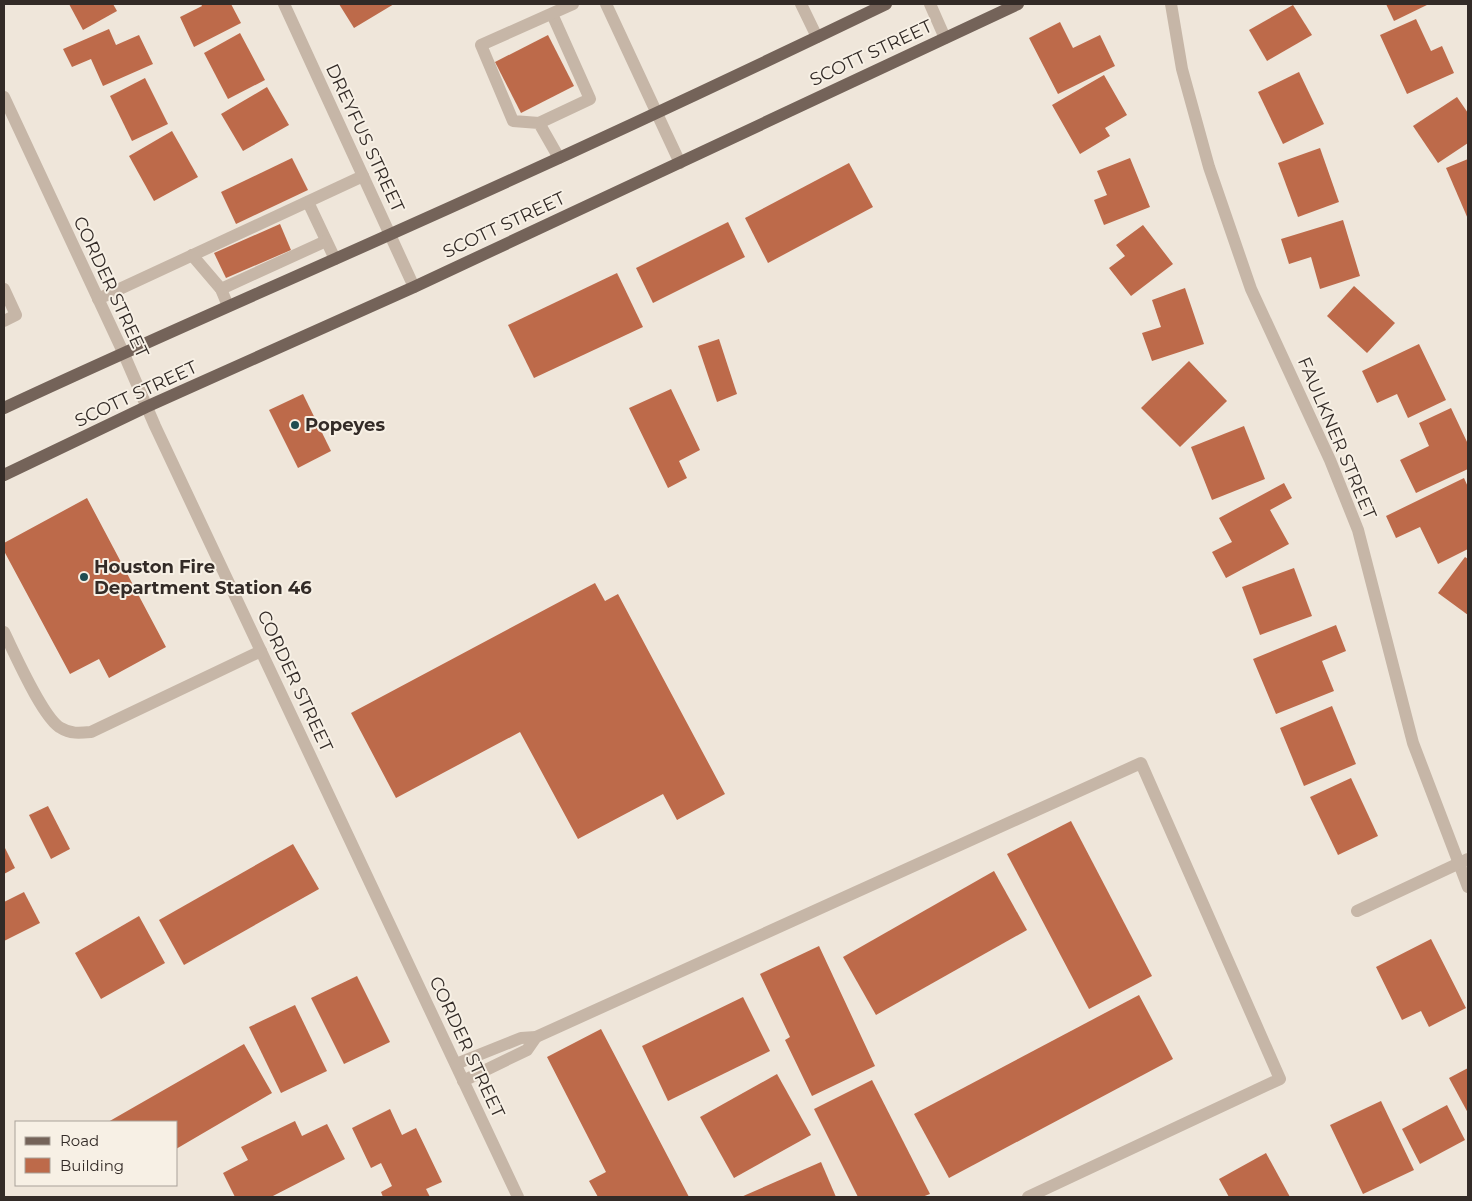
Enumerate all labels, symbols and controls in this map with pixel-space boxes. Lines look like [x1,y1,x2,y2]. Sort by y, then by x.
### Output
street label: SCOTT STREET [806,15,936,91]
street label: DREYFUS STREET [321,60,409,216]
street label: SCOTT STREET [439,187,569,263]
street label: CORDER STREET [69,213,154,362]
street label: FAULKNER STREET [1293,354,1381,523]
street label: SCOTT STREET [71,356,201,432]
place label: Popeyes [305,414,385,436]
marker: Popeyes [289,419,301,431]
place label: Houston Fire Department Station 46 [94,556,312,599]
marker: Houston Fire Department Station 46 [78,571,90,583]
street label: CORDER STREET [253,607,338,756]
street label: CORDER STREET [425,973,510,1122]
legend [15,1121,178,1186]
text: Road [60,1131,99,1150]
text: Building [60,1156,124,1175]

